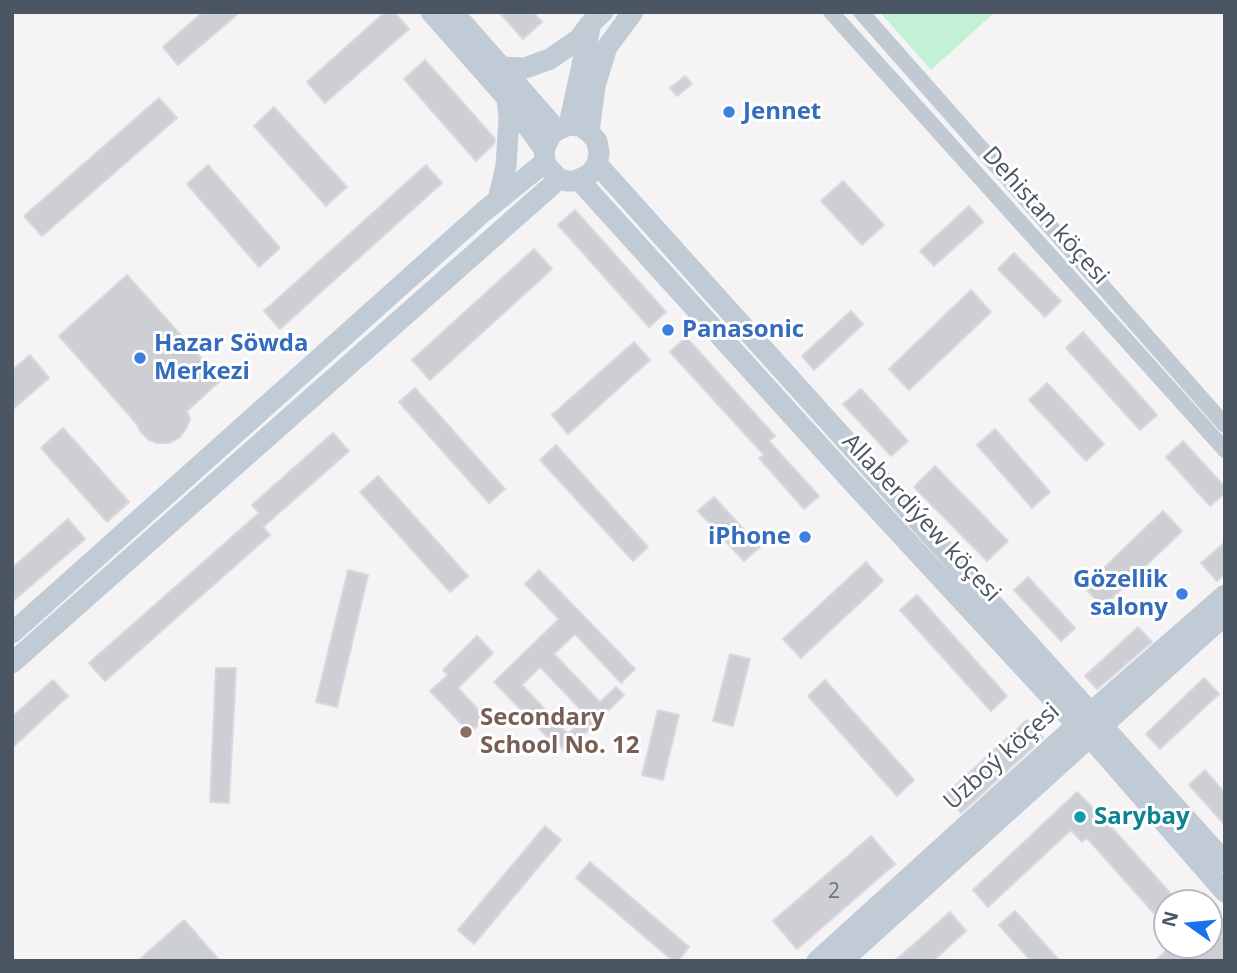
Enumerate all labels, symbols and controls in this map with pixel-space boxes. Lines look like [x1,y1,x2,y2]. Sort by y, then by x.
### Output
place label: Jennet [743,98,821,126]
marker: Jennet [721,104,737,120]
street label: Dehistan köçesi [976,141,1114,291]
place label: Panasonic [682,316,804,344]
marker: Panasonic [660,322,676,338]
place label: Hazar Söwda Merkezi [154,330,308,386]
marker: Hazar Söwda Merkezi [132,350,148,366]
street label: Allaberdiýew köçesi [836,428,1006,608]
place label: iPhone [708,523,791,551]
marker: iPhone [797,529,813,545]
place label: Gözellik salony [1073,566,1168,622]
marker: Gözellik salony [1174,586,1190,602]
street label: Uzboý köçesi [938,698,1066,816]
place label: Secondary School No. 12 [480,704,640,760]
marker: Secondary School No. 12 [458,724,474,740]
place label: Sarybay [1094,803,1190,831]
marker: Sarybay [1072,809,1088,825]
house number: 2 [828,879,840,905]
north arrow [1153,889,1223,959]
text: N [1155,908,1184,930]

